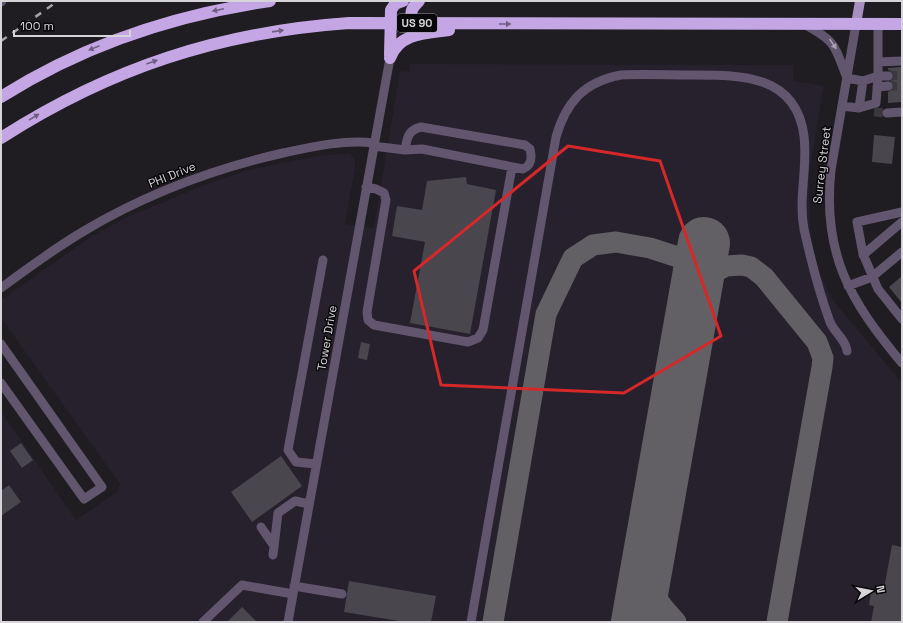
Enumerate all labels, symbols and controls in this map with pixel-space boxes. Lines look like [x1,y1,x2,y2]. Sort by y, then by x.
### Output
one-way arrow [212,7,224,13]
scale bar [14,12,130,38]
road number: US 90 [397,14,437,32]
text: 100 m [20,18,54,34]
one-way arrow [499,21,512,27]
one-way arrow [271,28,284,34]
one-way arrow [829,39,836,50]
one-way arrow [88,45,99,51]
one-way arrow [146,59,158,65]
one-way arrow [28,114,40,121]
street label: Surrey Street [809,125,835,205]
street label: PHI Drive [146,158,198,192]
street label: Tower Drive [313,304,341,372]
north arrow [851,571,891,611]
text: N [873,584,888,594]

